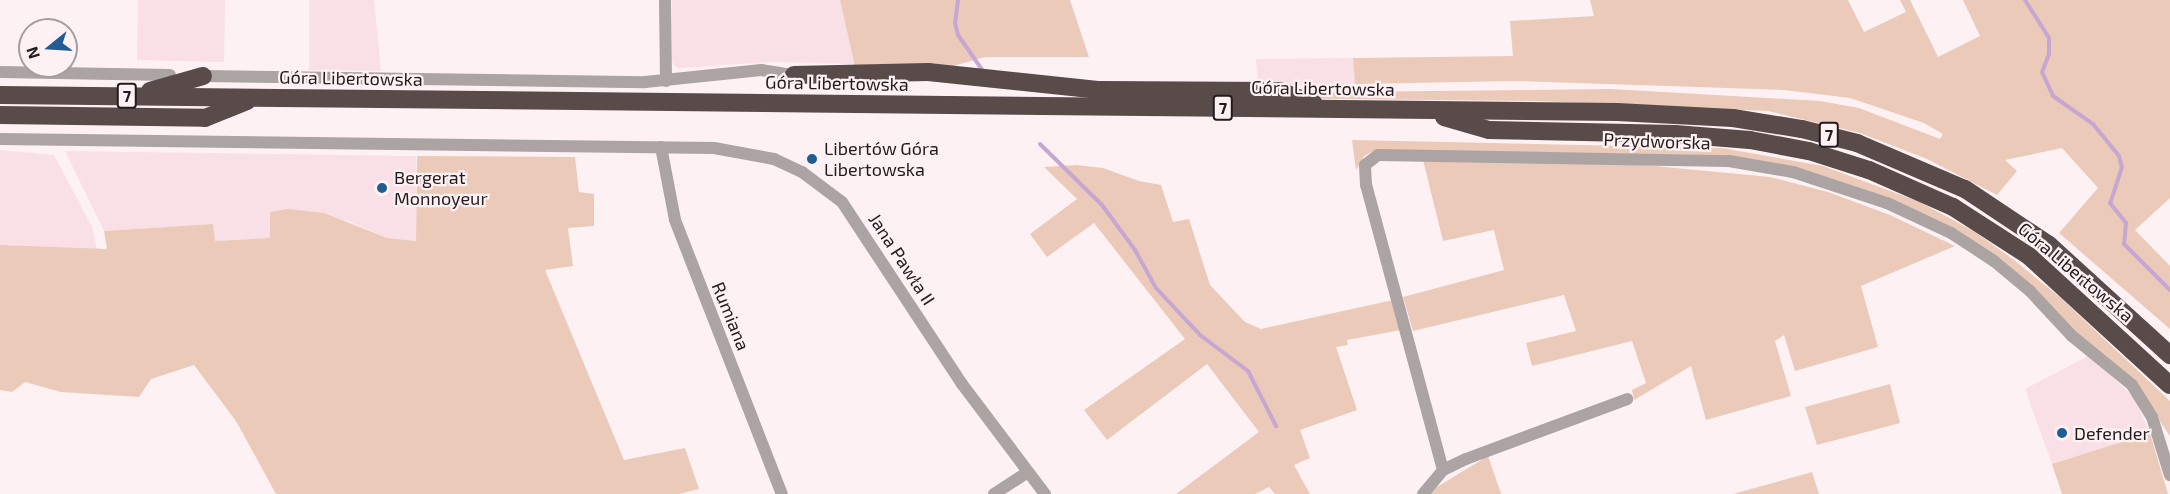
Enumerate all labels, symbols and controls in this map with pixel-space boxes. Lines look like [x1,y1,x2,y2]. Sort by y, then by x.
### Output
north arrow [18,18,78,78]
text: N [21,45,43,62]
street label: Góra Libertowska [279,66,423,90]
street label: Góra Libertowska [765,71,909,95]
street label: Góra Libertowska [1251,76,1395,100]
road number: 7 [116,83,138,109]
road number: 7 [1212,95,1234,121]
road number: 7 [1818,122,1840,148]
street label: Przydworska [1603,128,1711,154]
place label: Libertów Góra Libertowska [824,138,939,180]
marker: Libertów Góra Libertowska [805,152,819,166]
place label: Bergerat Monnoyeur [394,167,488,210]
marker: Bergerat Monnoyeur [375,181,389,195]
street label: Jana Pawła II [864,209,940,309]
street label: Góra Libertowska [2014,218,2138,326]
street label: Rumiana [708,279,754,353]
place label: Defender [2074,422,2150,444]
marker: Defender [2055,426,2069,440]

